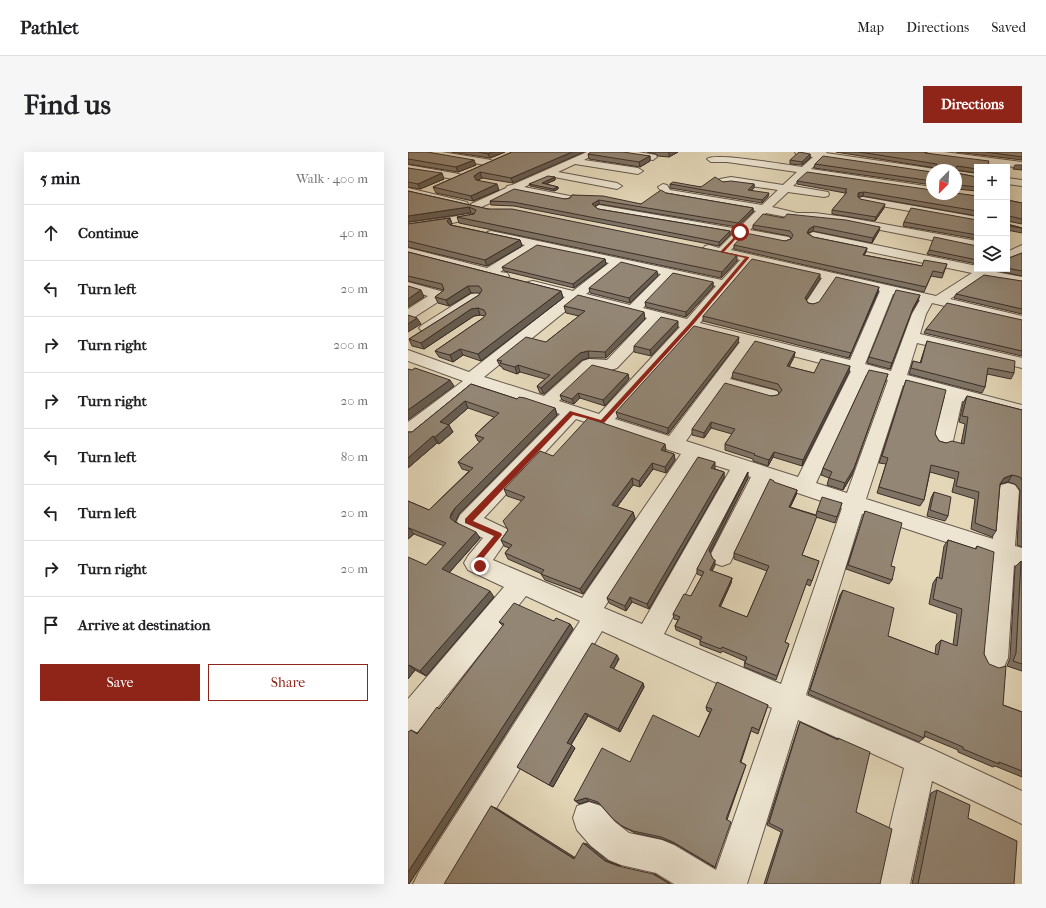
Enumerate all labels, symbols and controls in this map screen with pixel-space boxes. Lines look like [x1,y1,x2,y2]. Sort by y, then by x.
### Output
text: Pathlet [20,17,79,39]
text: Map [857,19,884,36]
text: Directions [906,19,969,36]
text: Saved [991,19,1026,36]
button: Directions [923,86,1022,123]
text: Find us [24,88,111,121]
north arrow [926,164,962,200]
map controls [974,164,1010,272]
button: + [974,164,1010,200]
text: 5 min [40,168,80,188]
text: Walk · 400 m [296,171,368,186]
button: − [974,200,1010,236]
icon: ahead [40,222,62,244]
route start [731,223,749,241]
text: Continue [78,224,138,242]
text: 40 m [340,225,368,240]
button: layers [974,236,1010,272]
icon: left [40,278,62,300]
text: Turn left [78,280,136,298]
text: 20 m [341,281,368,296]
icon: right [40,334,62,356]
text: Turn right [78,336,147,354]
text: 200 m [333,337,368,352]
icon: right [40,390,62,412]
text: Turn right [78,392,147,410]
text: 20 m [341,393,368,408]
icon: left [40,446,62,468]
text: Turn left [78,448,136,466]
text: 80 m [341,449,368,464]
icon: left [40,502,62,524]
text: Turn left [78,504,136,522]
text: 20 m [341,505,368,520]
route end [471,557,489,575]
icon: right [40,558,62,580]
text: Turn right [78,560,147,578]
text: 20 m [341,561,368,576]
icon: arrive [40,614,62,636]
text: Arrive at destination [78,616,210,634]
button: Save [40,664,200,701]
button: Share [208,664,368,701]

